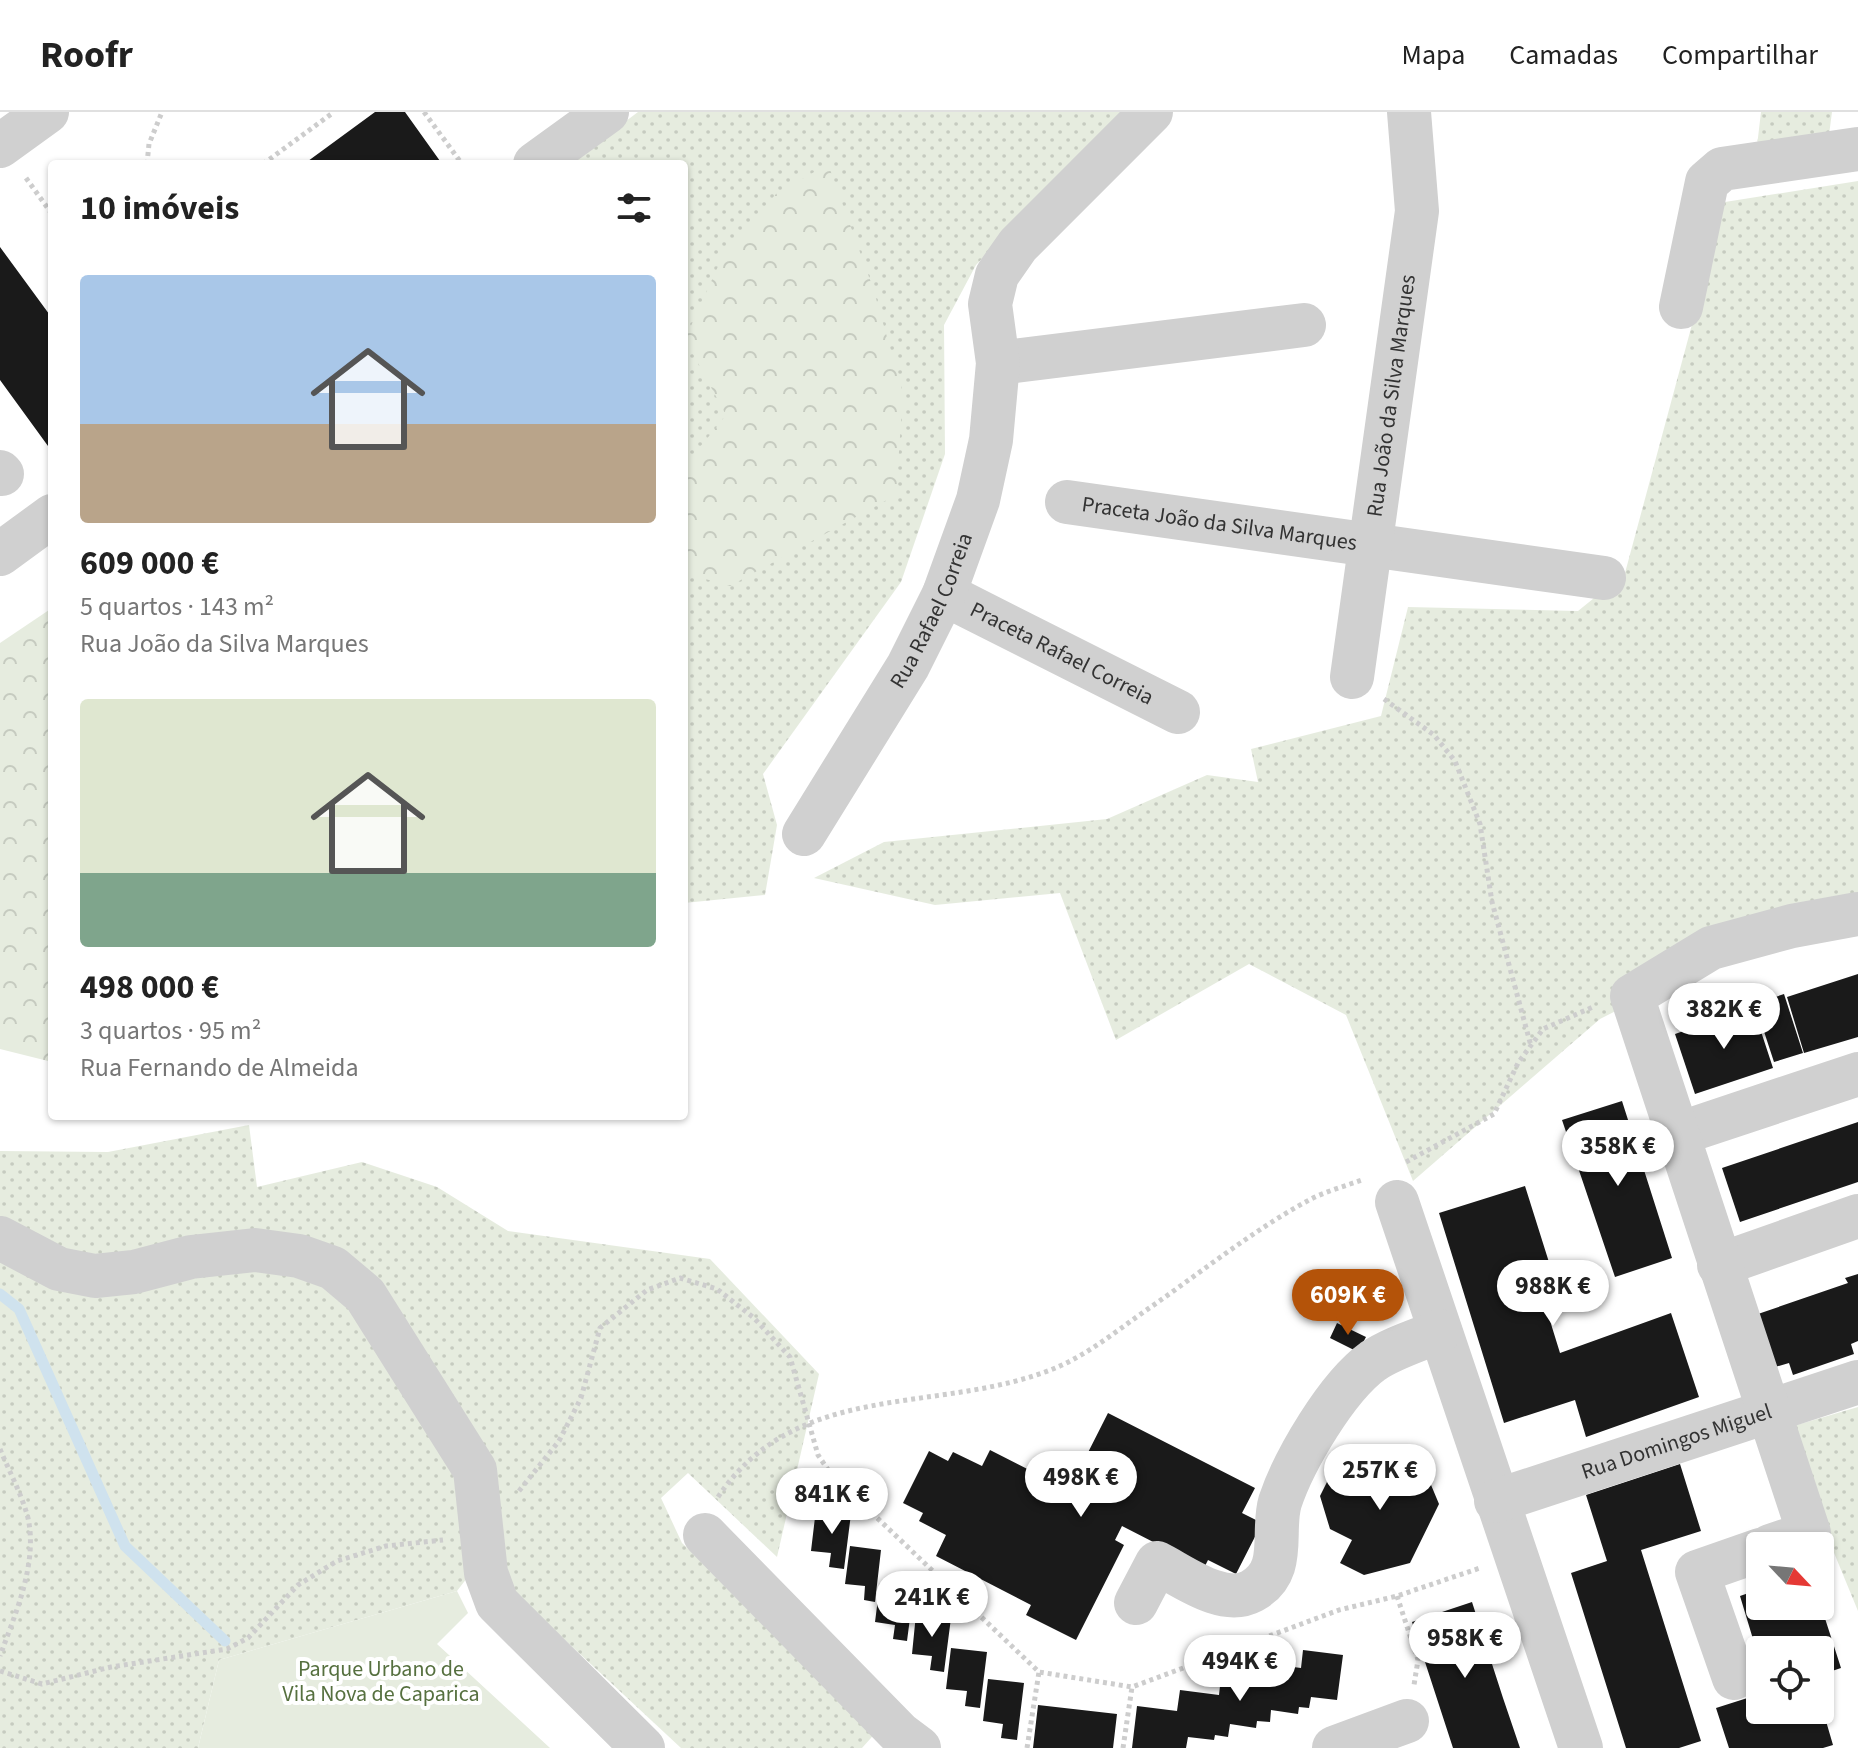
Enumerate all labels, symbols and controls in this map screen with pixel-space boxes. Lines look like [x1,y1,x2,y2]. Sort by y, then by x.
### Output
text: Roofr [40,28,133,82]
text: Mapa [1402,35,1465,75]
text: Camadas [1509,35,1618,75]
text: Compartilhar [1662,35,1818,75]
text: 10 imóveis [80,184,239,233]
icon: filters [612,186,656,230]
street label: Rua João da Silva Marques [1359,273,1424,519]
icon: home [296,327,440,471]
street label: Praceta João da Silva Marques [1080,488,1359,559]
street label: Rua Rafael Correia [882,528,981,695]
text: 609 000 € [80,539,219,588]
text: 5 quartos · 143 m² [80,588,274,625]
street label: Praceta Rafael Correia [964,594,1159,713]
text: Rua João da Silva Marques [80,625,369,662]
icon: home [296,751,440,895]
text: 498 000 € [80,963,219,1012]
pin: 382K € [1659,983,1789,1051]
text: 382K € [1686,990,1762,1027]
text: 3 quartos · 95 m² [80,1012,261,1049]
text: Rua Fernando de Almeida [80,1049,359,1086]
pin: 358K € [1553,1120,1683,1188]
text: 358K € [1580,1127,1656,1164]
pin: 988K € [1488,1260,1618,1328]
text: 988K € [1515,1267,1591,1304]
pin: 609K € [1283,1269,1413,1337]
text: 609K € [1310,1276,1386,1313]
street label: Rua Domingos Miguel [1577,1395,1776,1488]
pin: 257K € [1315,1444,1445,1512]
pin: 498K € [1016,1451,1146,1519]
text: 257K € [1342,1451,1418,1488]
text: 498K € [1043,1458,1119,1495]
pin: 841K € [767,1468,897,1536]
text: 841K € [794,1475,870,1512]
north arrow [1746,1532,1834,1620]
map controls [1746,1532,1834,1724]
pin: 241K € [867,1571,997,1639]
text: 241K € [894,1578,970,1615]
pin: 958K € [1400,1612,1530,1680]
text: 958K € [1427,1619,1503,1656]
pin: 494K € [1175,1635,1305,1703]
button: locate [1746,1636,1834,1724]
text: 494K € [1202,1642,1278,1679]
park label: Parque Urbano de Vila Nova de Caparica [282,1653,480,1710]

